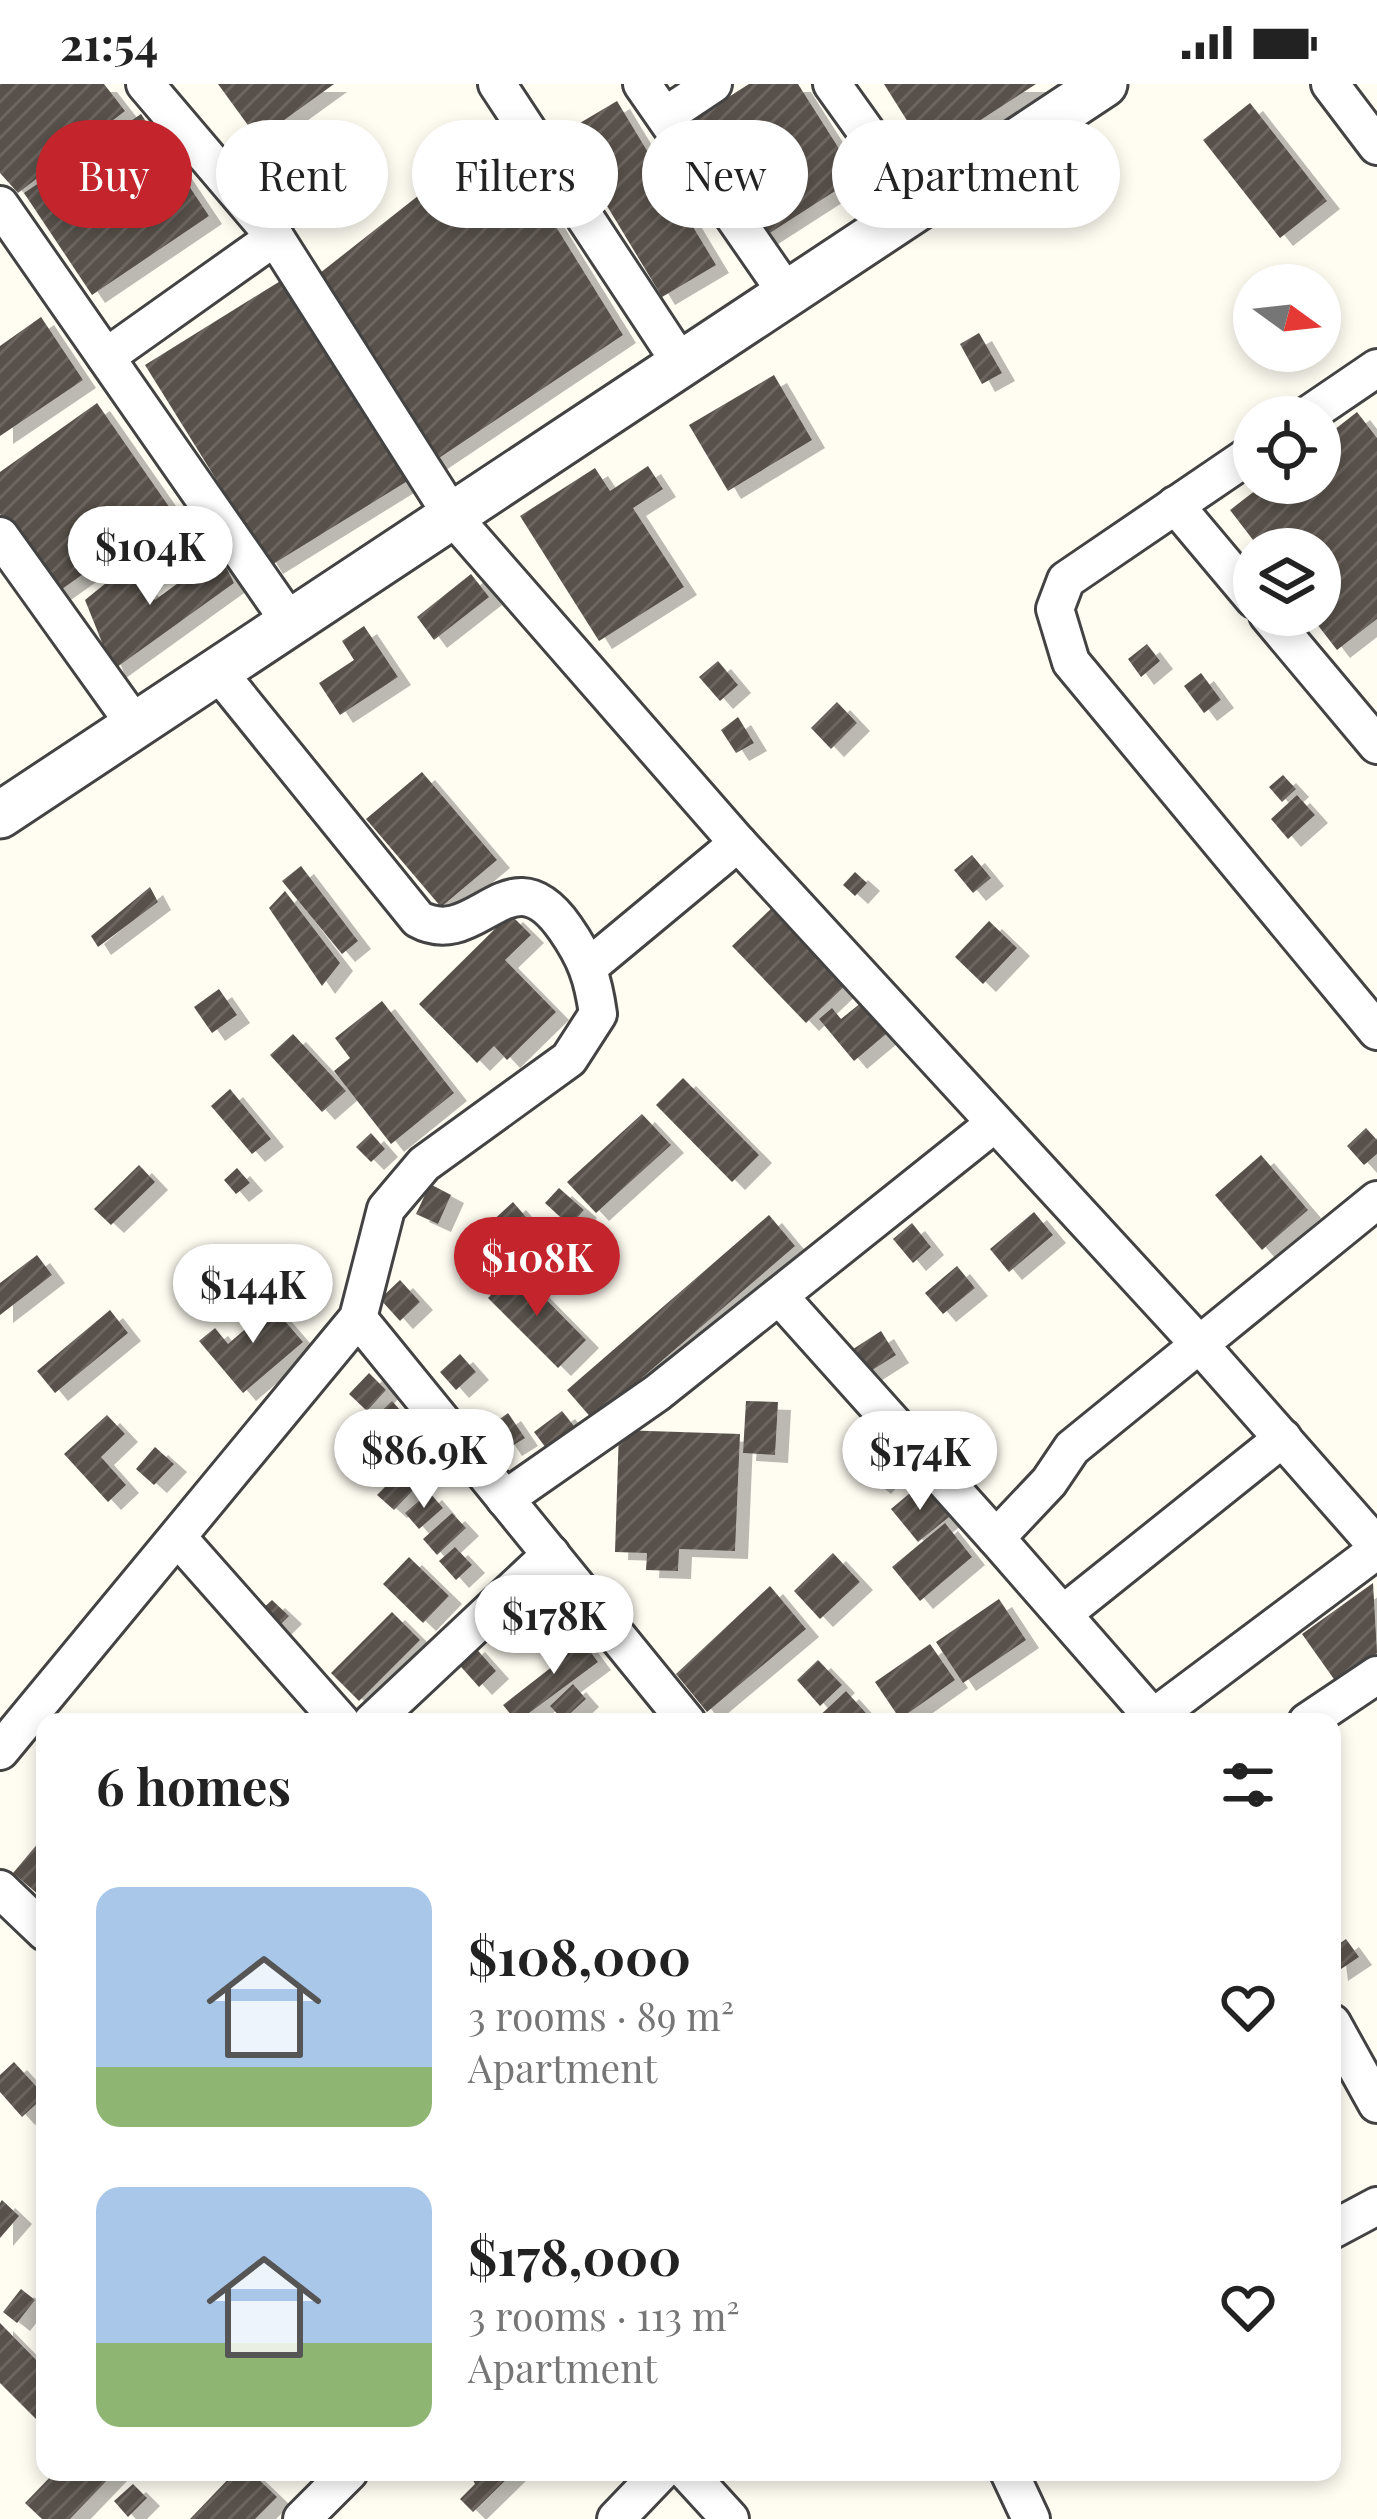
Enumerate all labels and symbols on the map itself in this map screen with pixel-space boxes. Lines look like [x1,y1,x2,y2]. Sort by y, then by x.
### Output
north arrow [1233,264,1341,372]
pin: $104K [66,506,234,608]
pin: $108K [453,1217,621,1319]
pin: $144K [169,1244,337,1346]
pin: $86.9K [326,1409,522,1511]
pin: $174K [836,1411,1004,1513]
pin: $178K [470,1575,638,1677]

